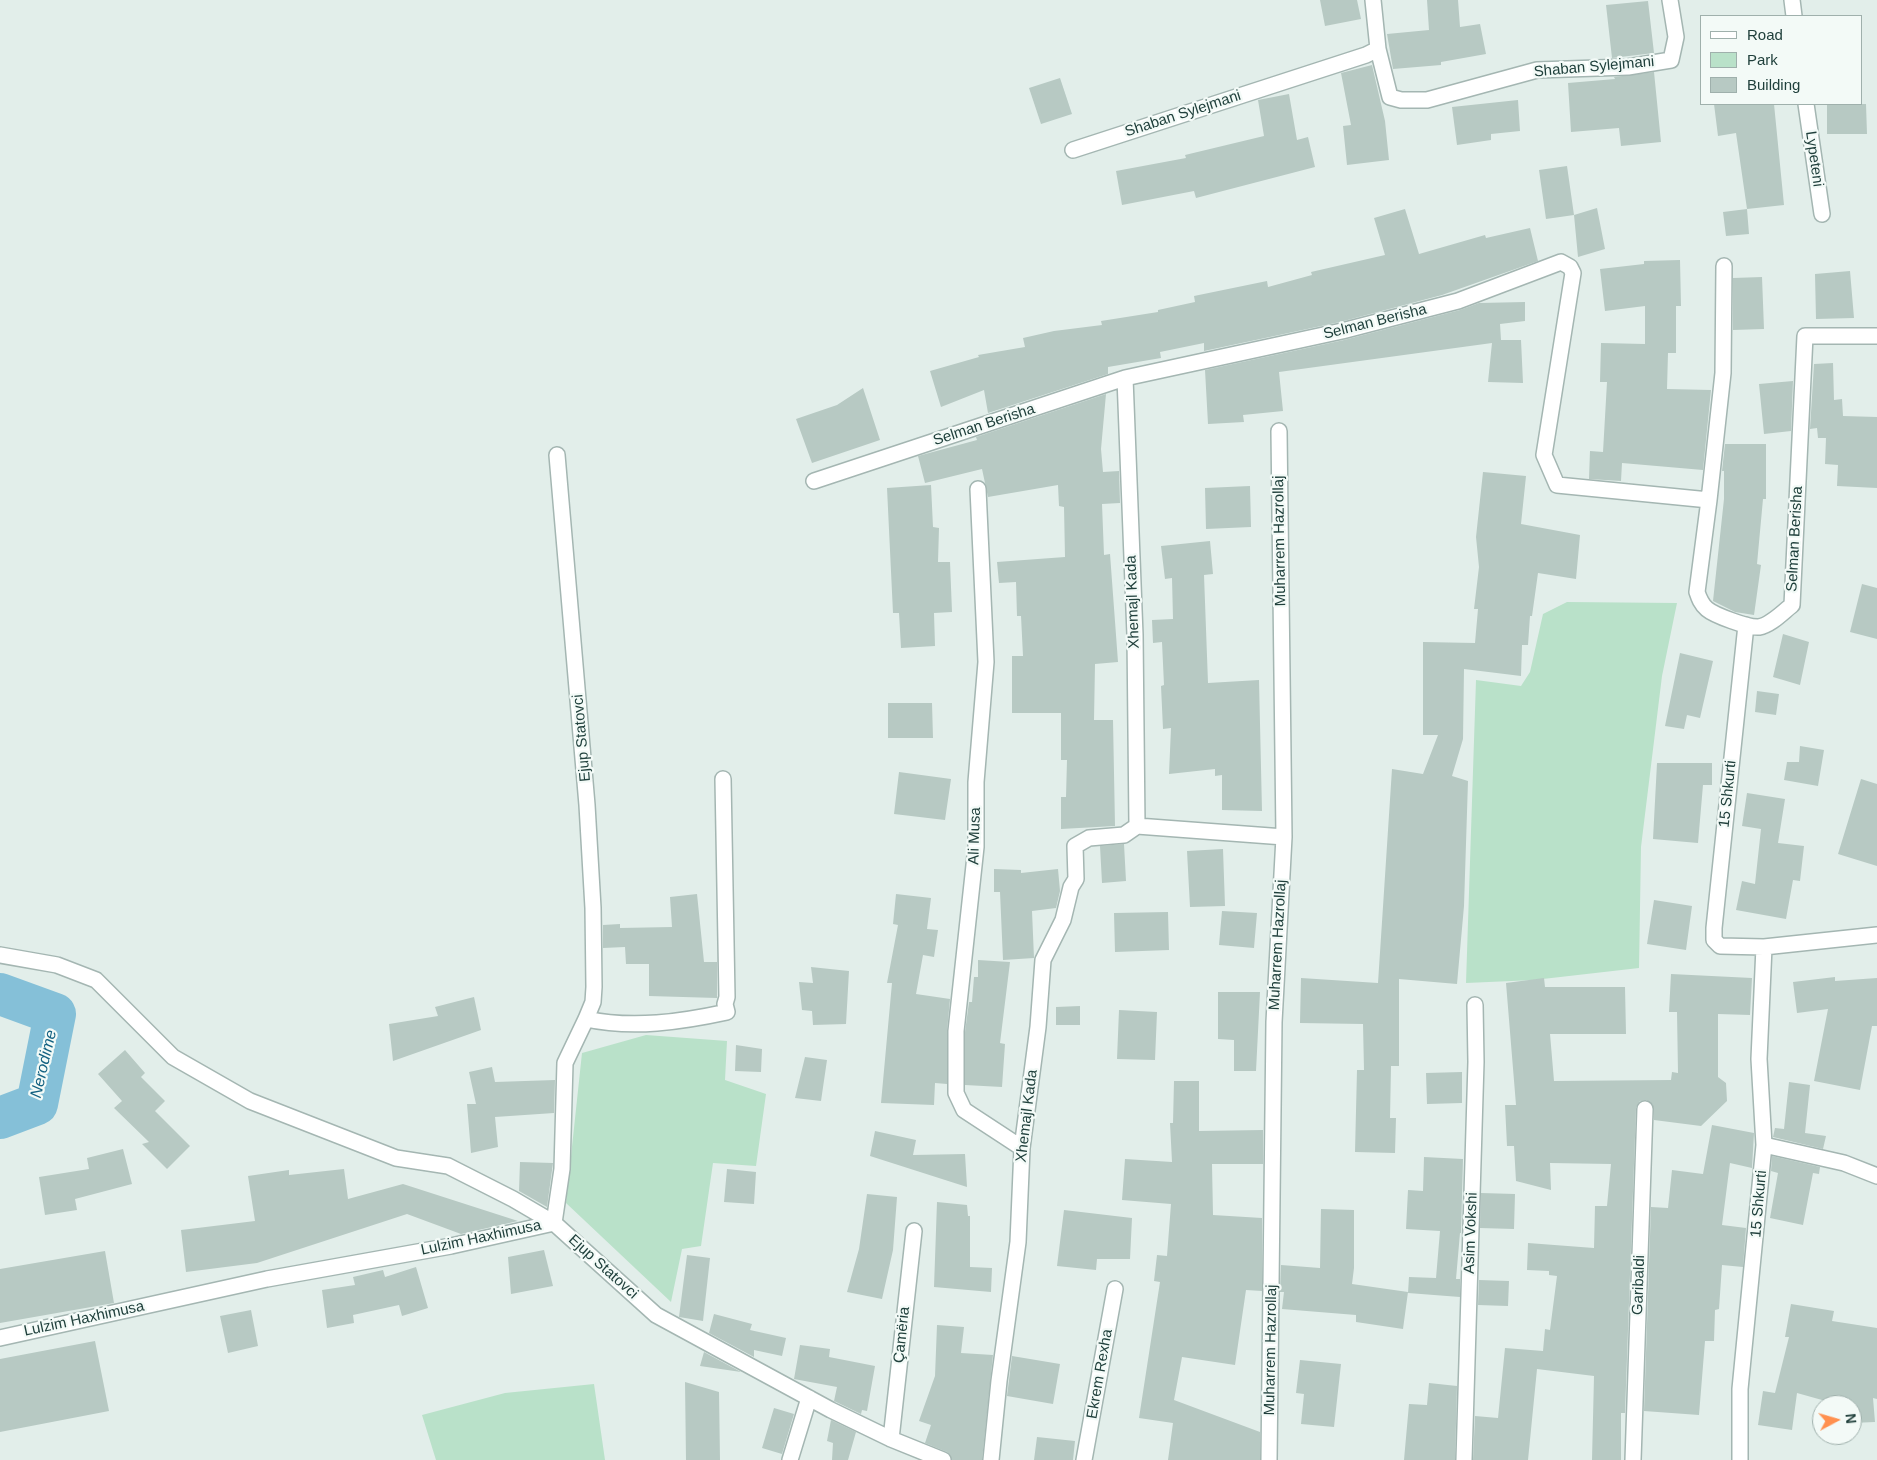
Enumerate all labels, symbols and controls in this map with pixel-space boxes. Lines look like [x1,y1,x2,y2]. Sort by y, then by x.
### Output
legend [1700,15,1862,105]
text: Road [1747,26,1783,43]
text: Park [1747,51,1778,68]
street label: Shaban Sylejmani [1533,53,1655,81]
text: Building [1747,76,1800,93]
street label: Shaban Sylejmani [1123,87,1243,141]
street label: Lypeteni [1801,130,1827,188]
street label: Selman Berisha [1321,300,1429,344]
street label: Selman Berisha [931,400,1037,450]
street label: Muharrem Hazrollaj [1270,475,1290,607]
street label: Selman Berisha [1783,486,1807,592]
street label: Xhemajl Kada [1122,555,1144,649]
street label: Ejup Statovci [569,694,595,782]
street label: 15 Shkurti [1716,759,1740,829]
street label: Ali Musa [965,807,985,865]
street label: Muharrem Hazrollaj [1266,879,1290,1011]
water label: Nerodime [27,1028,61,1100]
street label: Xhemajl Kada [1012,1069,1042,1163]
street label: 15 Shkurti [1747,1170,1771,1238]
street label: Asim Vokshi [1461,1192,1481,1274]
street label: Lulzim Haxhimusa [419,1216,543,1260]
street label: Ejup Statovci [564,1231,642,1303]
street label: Garibaldi [1629,1255,1649,1315]
street label: Muharrem Hazrollaj [1261,1284,1281,1416]
street label: Lulzim Haxhimusa [22,1297,146,1341]
street label: Çamëria [890,1306,914,1364]
street label: Ekrem Rexha [1083,1328,1117,1420]
north arrow [1812,1395,1862,1445]
text: N [1842,1413,1859,1424]

